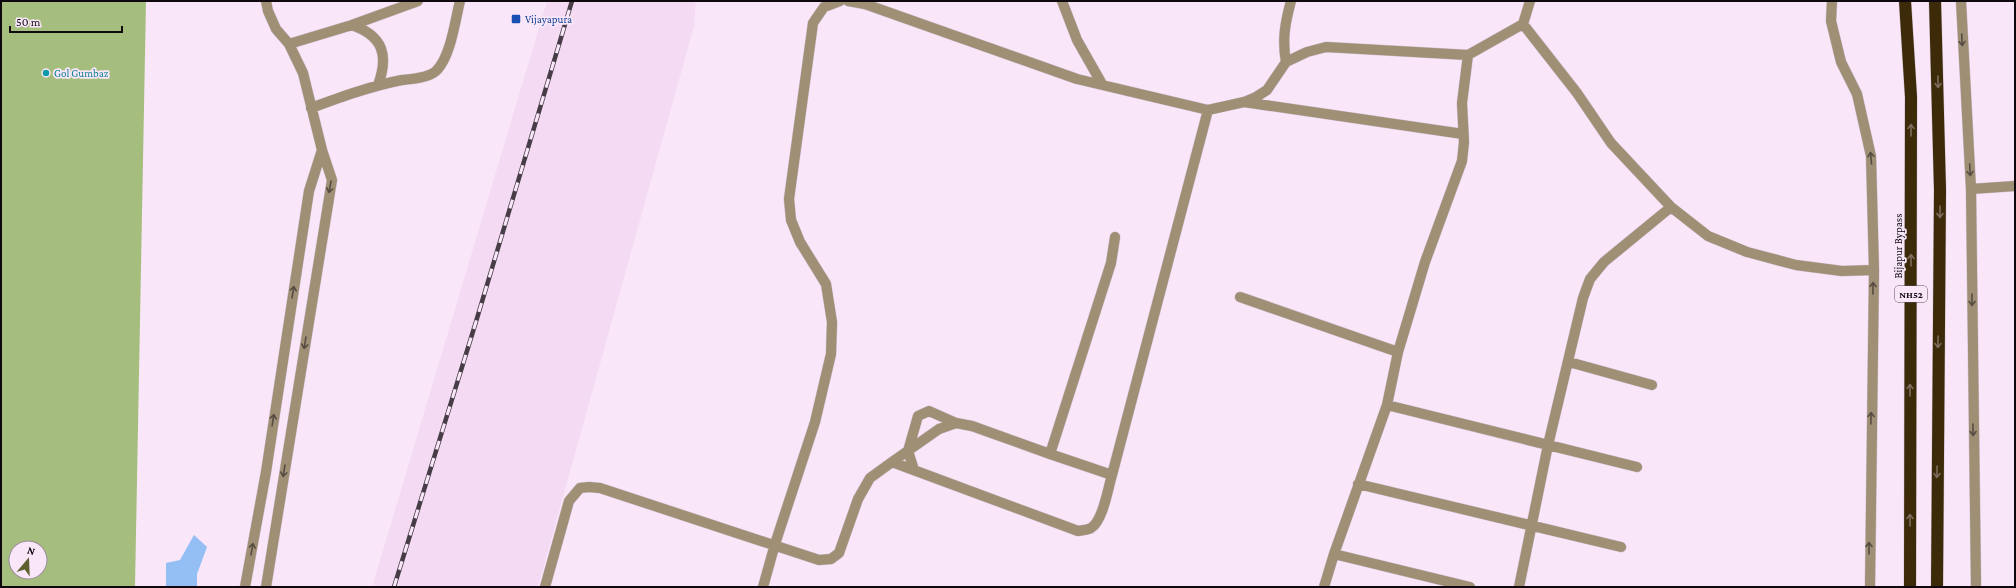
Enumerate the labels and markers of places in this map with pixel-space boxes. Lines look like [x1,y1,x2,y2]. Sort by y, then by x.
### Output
marker: Vijayapura [510,13,522,25]
place label: Vijayapura [525,13,572,26]
place label: Gol Gumbaz [54,67,109,79]
marker: Gol Gumbaz [41,68,51,78]

